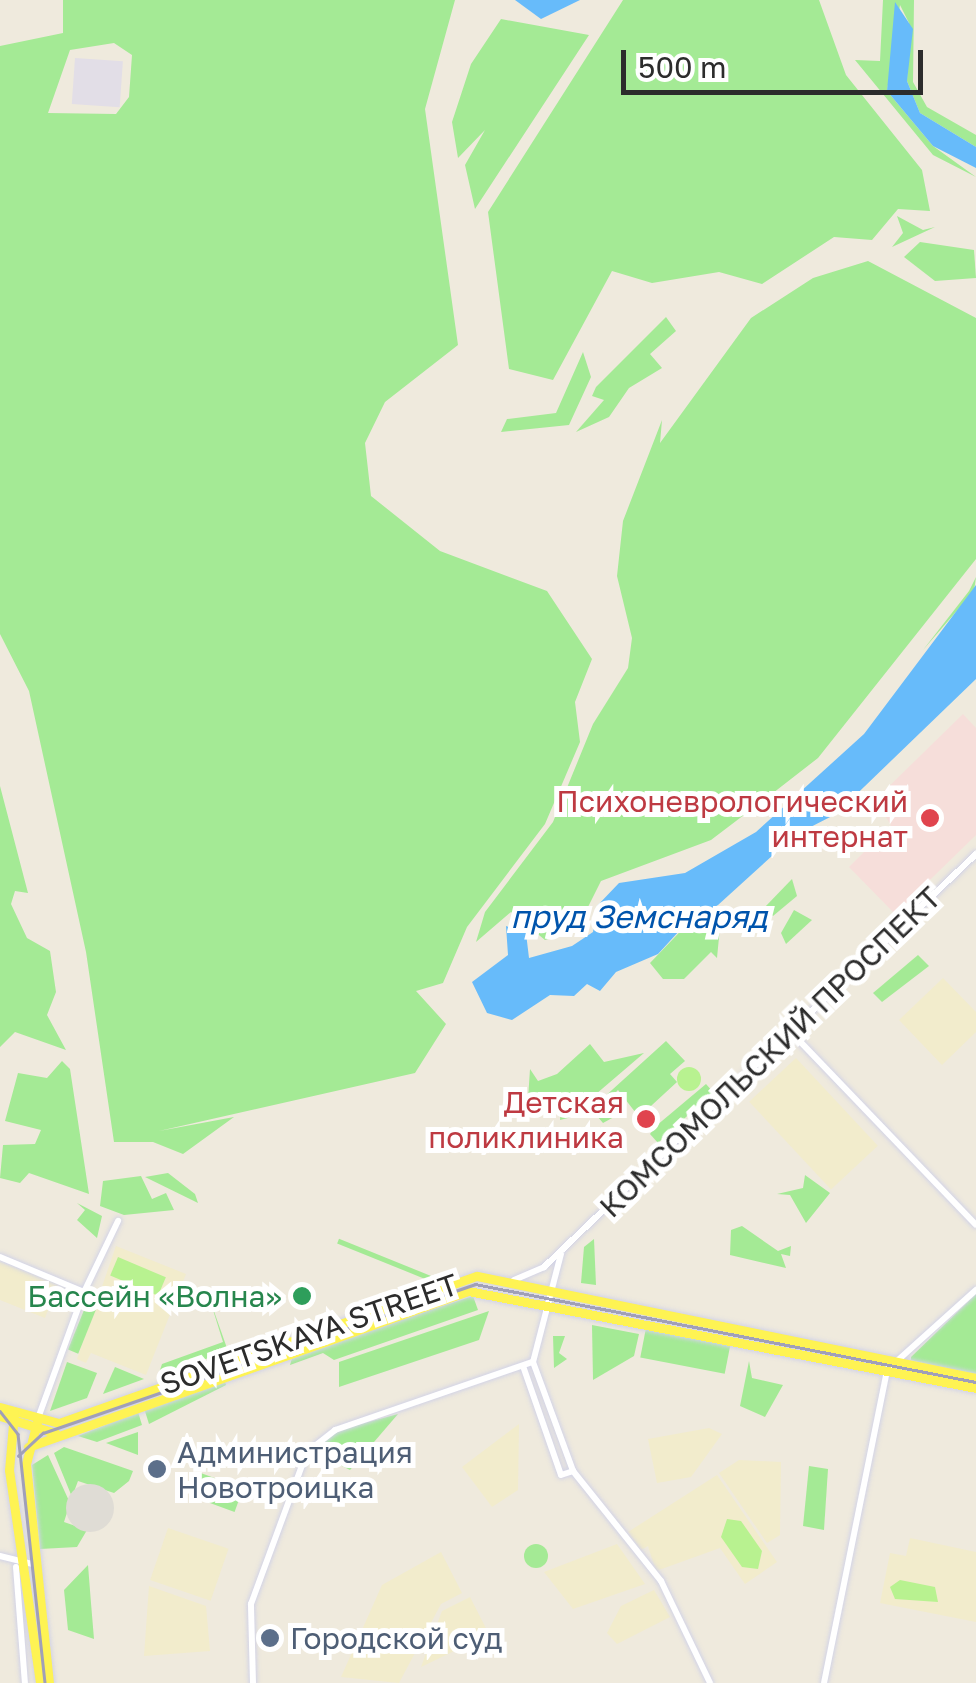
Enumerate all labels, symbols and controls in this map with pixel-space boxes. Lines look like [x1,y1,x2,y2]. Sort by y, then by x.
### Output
scale bar [626,30,928,92]
text: 500 m [638,49,727,85]
place label: Психоневрологический интернат [556,783,908,854]
marker: Психоневрологический интернат [917,805,943,831]
street label: КОМСОМОЛЬСКИЙ ПРОСПЕКТ [592,879,948,1225]
water label: пруд Земснаряд [511,897,767,935]
place label: Детская поликлиника [428,1084,624,1154]
marker: Детская поликлиника [633,1106,659,1132]
street label: SOVETSKAYA STREET [155,1266,463,1402]
place label: Бассейн «Волна» [27,1278,282,1314]
marker: Бассейн «Волна» [291,1285,313,1307]
place label: Администрация Новотроицка [177,1434,413,1504]
marker: Администрация Новотроицка [146,1458,168,1480]
place label: Городской суд [290,1620,502,1656]
marker: Городской суд [259,1627,281,1649]

